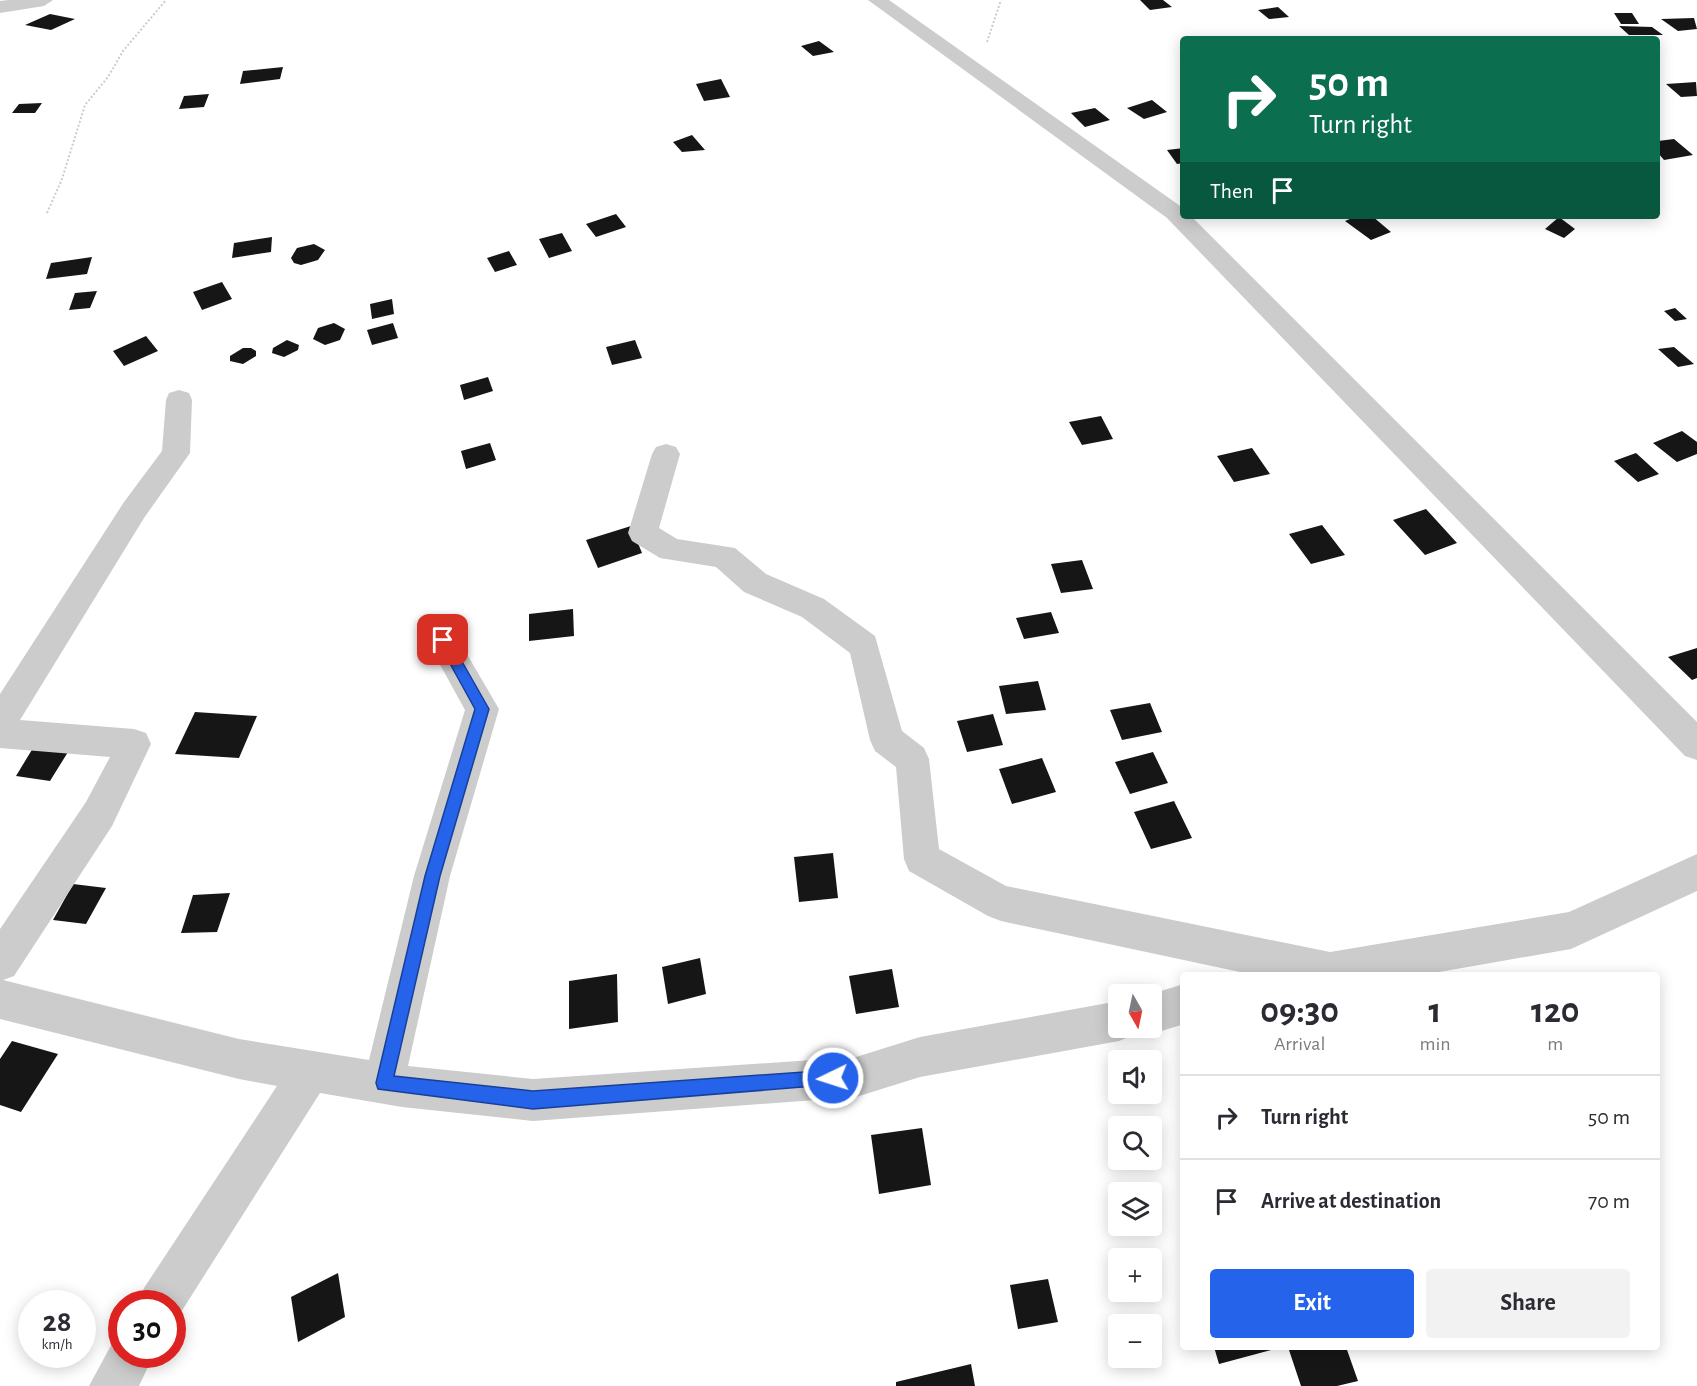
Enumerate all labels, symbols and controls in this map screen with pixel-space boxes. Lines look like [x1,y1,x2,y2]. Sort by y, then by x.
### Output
icon: right [1210,60,1288,138]
text: 50 m [1309,62,1389,104]
text: Turn right [1309,111,1412,138]
icon: arrive [1266,174,1299,207]
text: Then [1210,180,1254,202]
pin [417,614,468,665]
icon: arrive [426,623,459,656]
north arrow [1108,984,1162,1038]
map controls [1108,984,1162,1368]
text: 09:30 [1260,993,1339,1029]
text: 1 [1428,993,1441,1029]
text: 120 [1531,993,1580,1029]
text: Arrival [1274,1034,1325,1054]
text: min [1419,1034,1451,1054]
text: m [1547,1034,1563,1054]
position arrow [801,1046,865,1110]
button: sound [1108,1050,1162,1104]
icon: right [1210,1101,1243,1134]
text: Turn right [1261,1106,1348,1128]
text: 50 m [1588,1106,1630,1128]
button: search [1108,1116,1162,1170]
button: layers [1108,1182,1162,1236]
icon: arrive [1210,1185,1243,1218]
text: Arrive at destination [1261,1190,1441,1212]
text: 70 m [1588,1190,1630,1212]
button: + [1108,1248,1162,1302]
button: Exit [1210,1269,1414,1338]
button: Share [1426,1269,1630,1338]
speed limit sign: 30 [108,1290,186,1368]
text: 28 [43,1307,71,1337]
button: − [1108,1314,1162,1368]
text: km/h [42,1337,72,1352]

